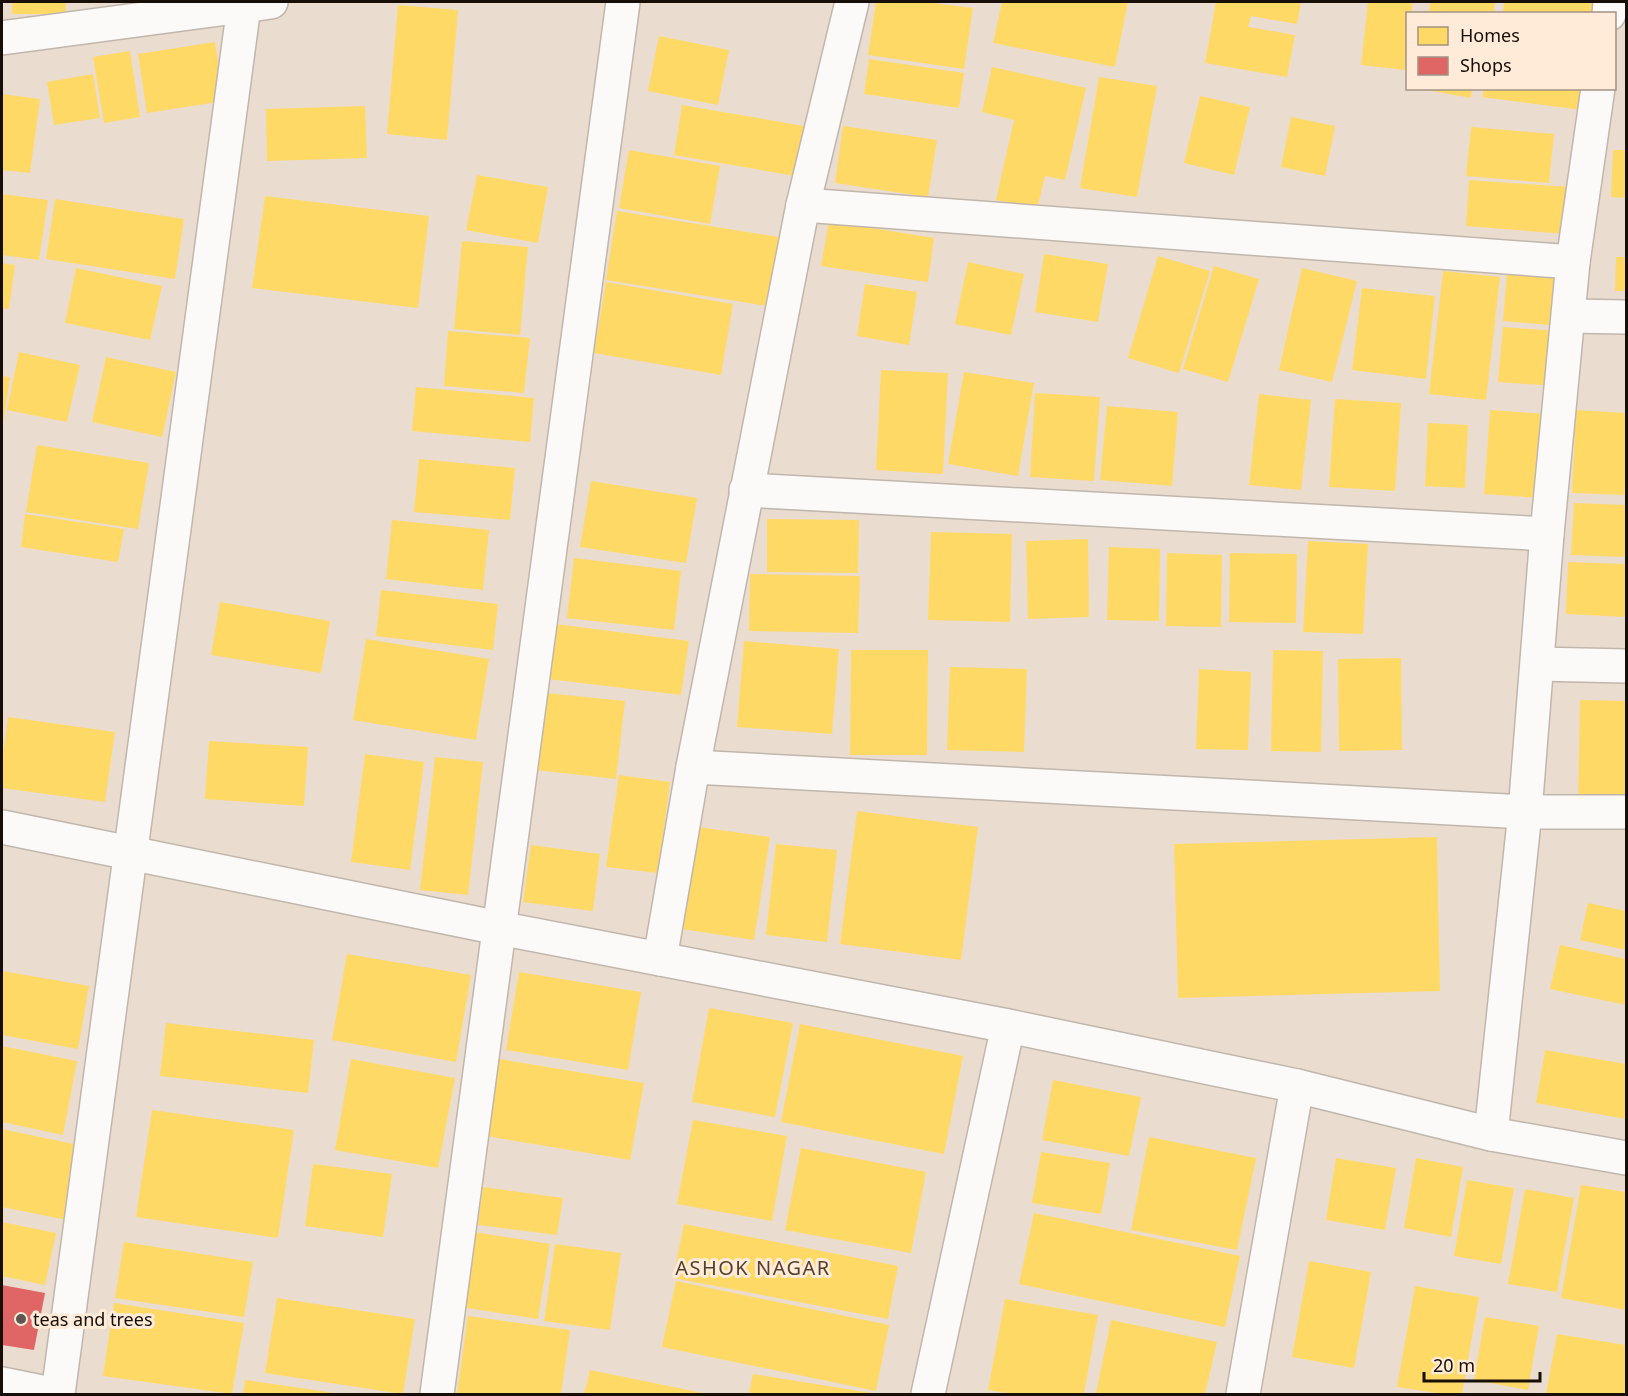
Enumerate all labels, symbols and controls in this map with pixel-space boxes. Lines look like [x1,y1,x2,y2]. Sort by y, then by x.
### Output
legend [1406,12,1616,90]
text: Homes [1460,23,1520,47]
text: Shops [1460,53,1512,77]
district label: ASHOK NAGAR [675,1254,831,1281]
place label: teas and trees [33,1307,153,1331]
marker: teas and trees [14,1312,28,1326]
scale bar [1424,1345,1540,1383]
text: 20 m [1433,1353,1475,1377]

